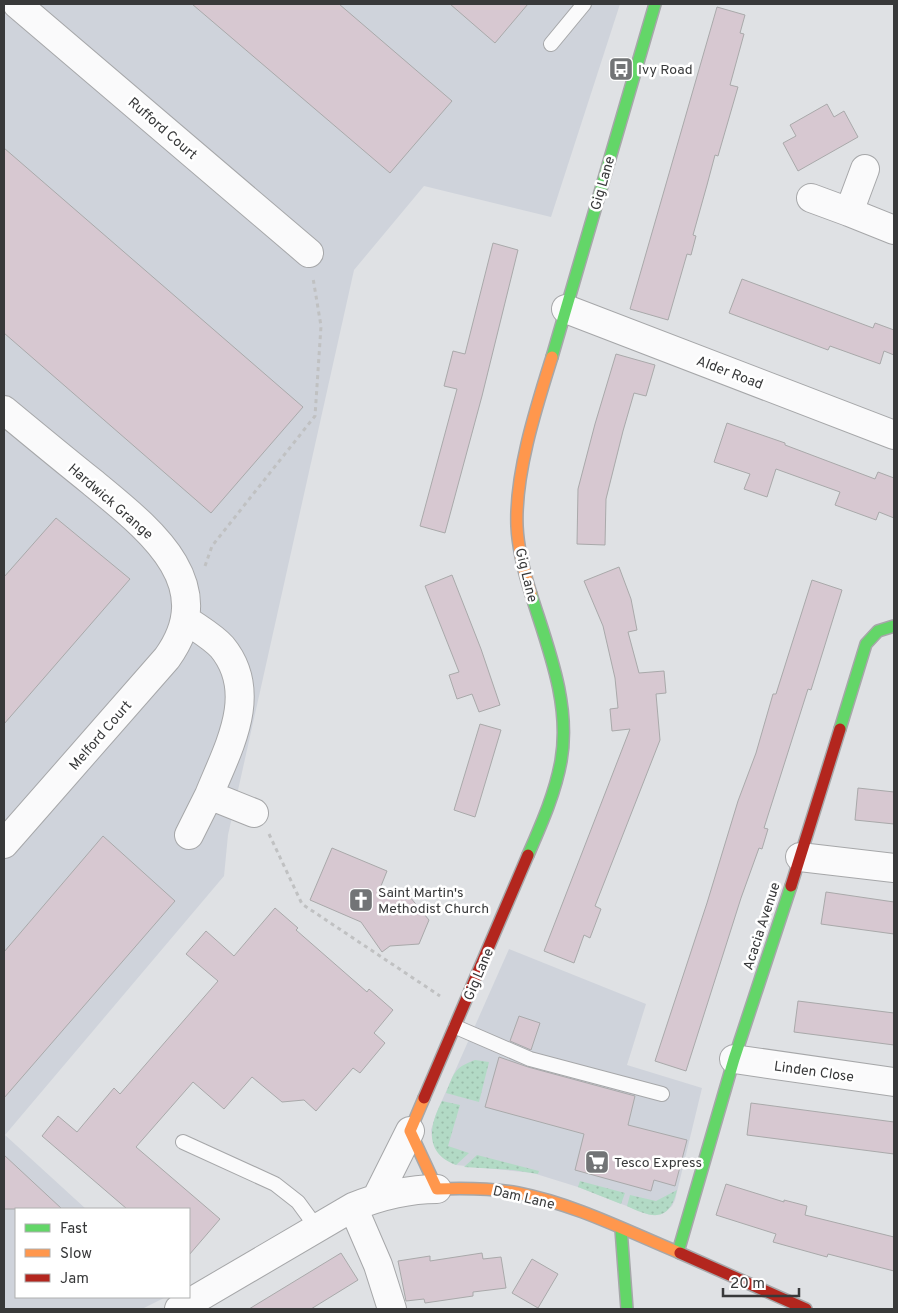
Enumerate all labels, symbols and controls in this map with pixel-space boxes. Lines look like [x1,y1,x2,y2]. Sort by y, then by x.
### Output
bus stop icon: Ivy Road [608,56,634,82]
place label: Ivy Road [638,62,693,79]
street label: Rufford Court [124,94,200,164]
street label: Gig Lane [588,154,619,212]
street label: Alder Road [694,353,765,394]
street label: Hardwick Grange [64,461,156,544]
street label: Gig Lane [511,546,540,604]
street label: Melford Court [66,698,136,774]
street label: Acacia Avenue [740,880,785,972]
place label: Saint Martin's Methodist Church [378,885,489,918]
church icon: Saint Martin's Methodist Church [348,887,374,913]
street label: Gig Lane [461,946,498,1003]
street label: Linden Close [773,1058,855,1087]
supermarket icon: Tesco Express [584,1149,610,1175]
place label: Tesco Express [614,1155,702,1172]
street label: Dam Lane [491,1183,556,1214]
legend [15,1208,190,1298]
text: Fast [60,1220,88,1239]
text: Slow [60,1245,92,1264]
scale bar [723,1266,799,1298]
text: Jam [60,1270,89,1289]
text: 20 m [730,1275,765,1294]

